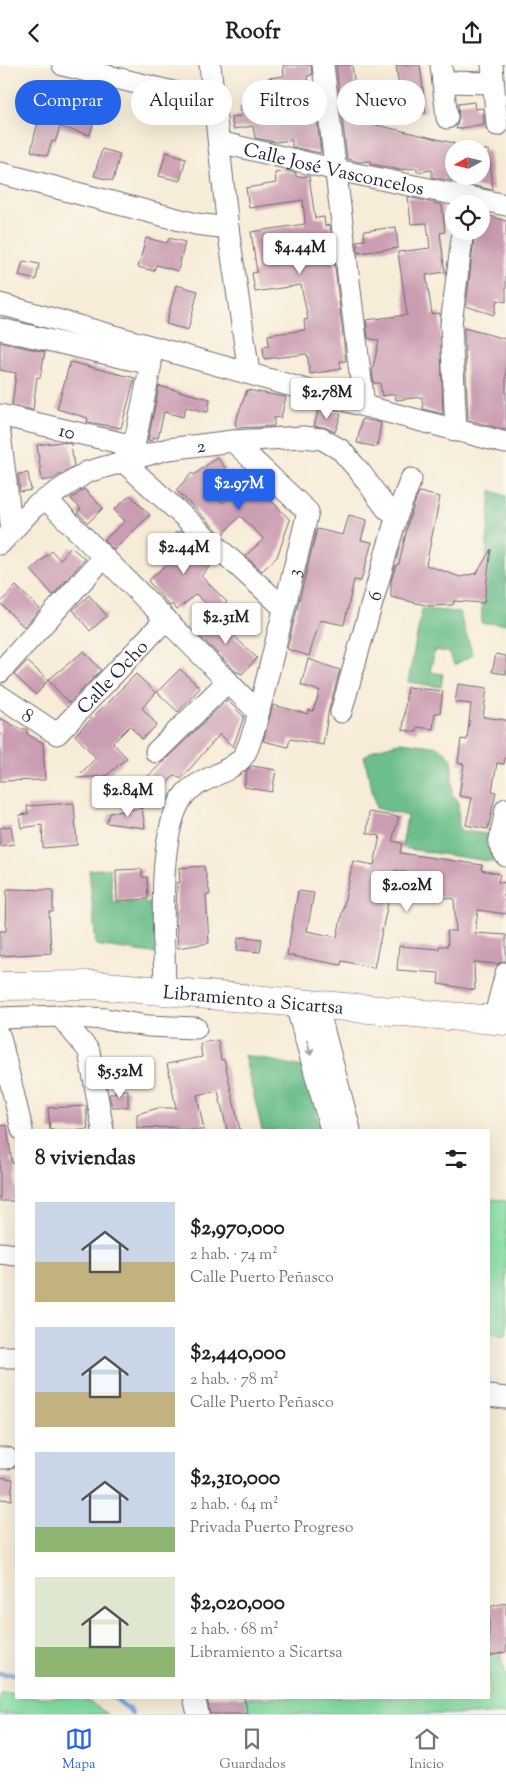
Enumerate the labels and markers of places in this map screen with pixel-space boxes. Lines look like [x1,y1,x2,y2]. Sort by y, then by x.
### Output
pin: $4.44M [259,233,341,275]
pin: $2.78M [286,377,368,420]
pin: $2.97M [198,469,280,511]
pin: $2.44M [143,533,225,575]
pin: $2.31M [185,603,267,645]
pin: $2.84M [87,775,169,818]
pin: $2.02M [366,871,448,913]
pin: $5.52M [79,1057,161,1099]

